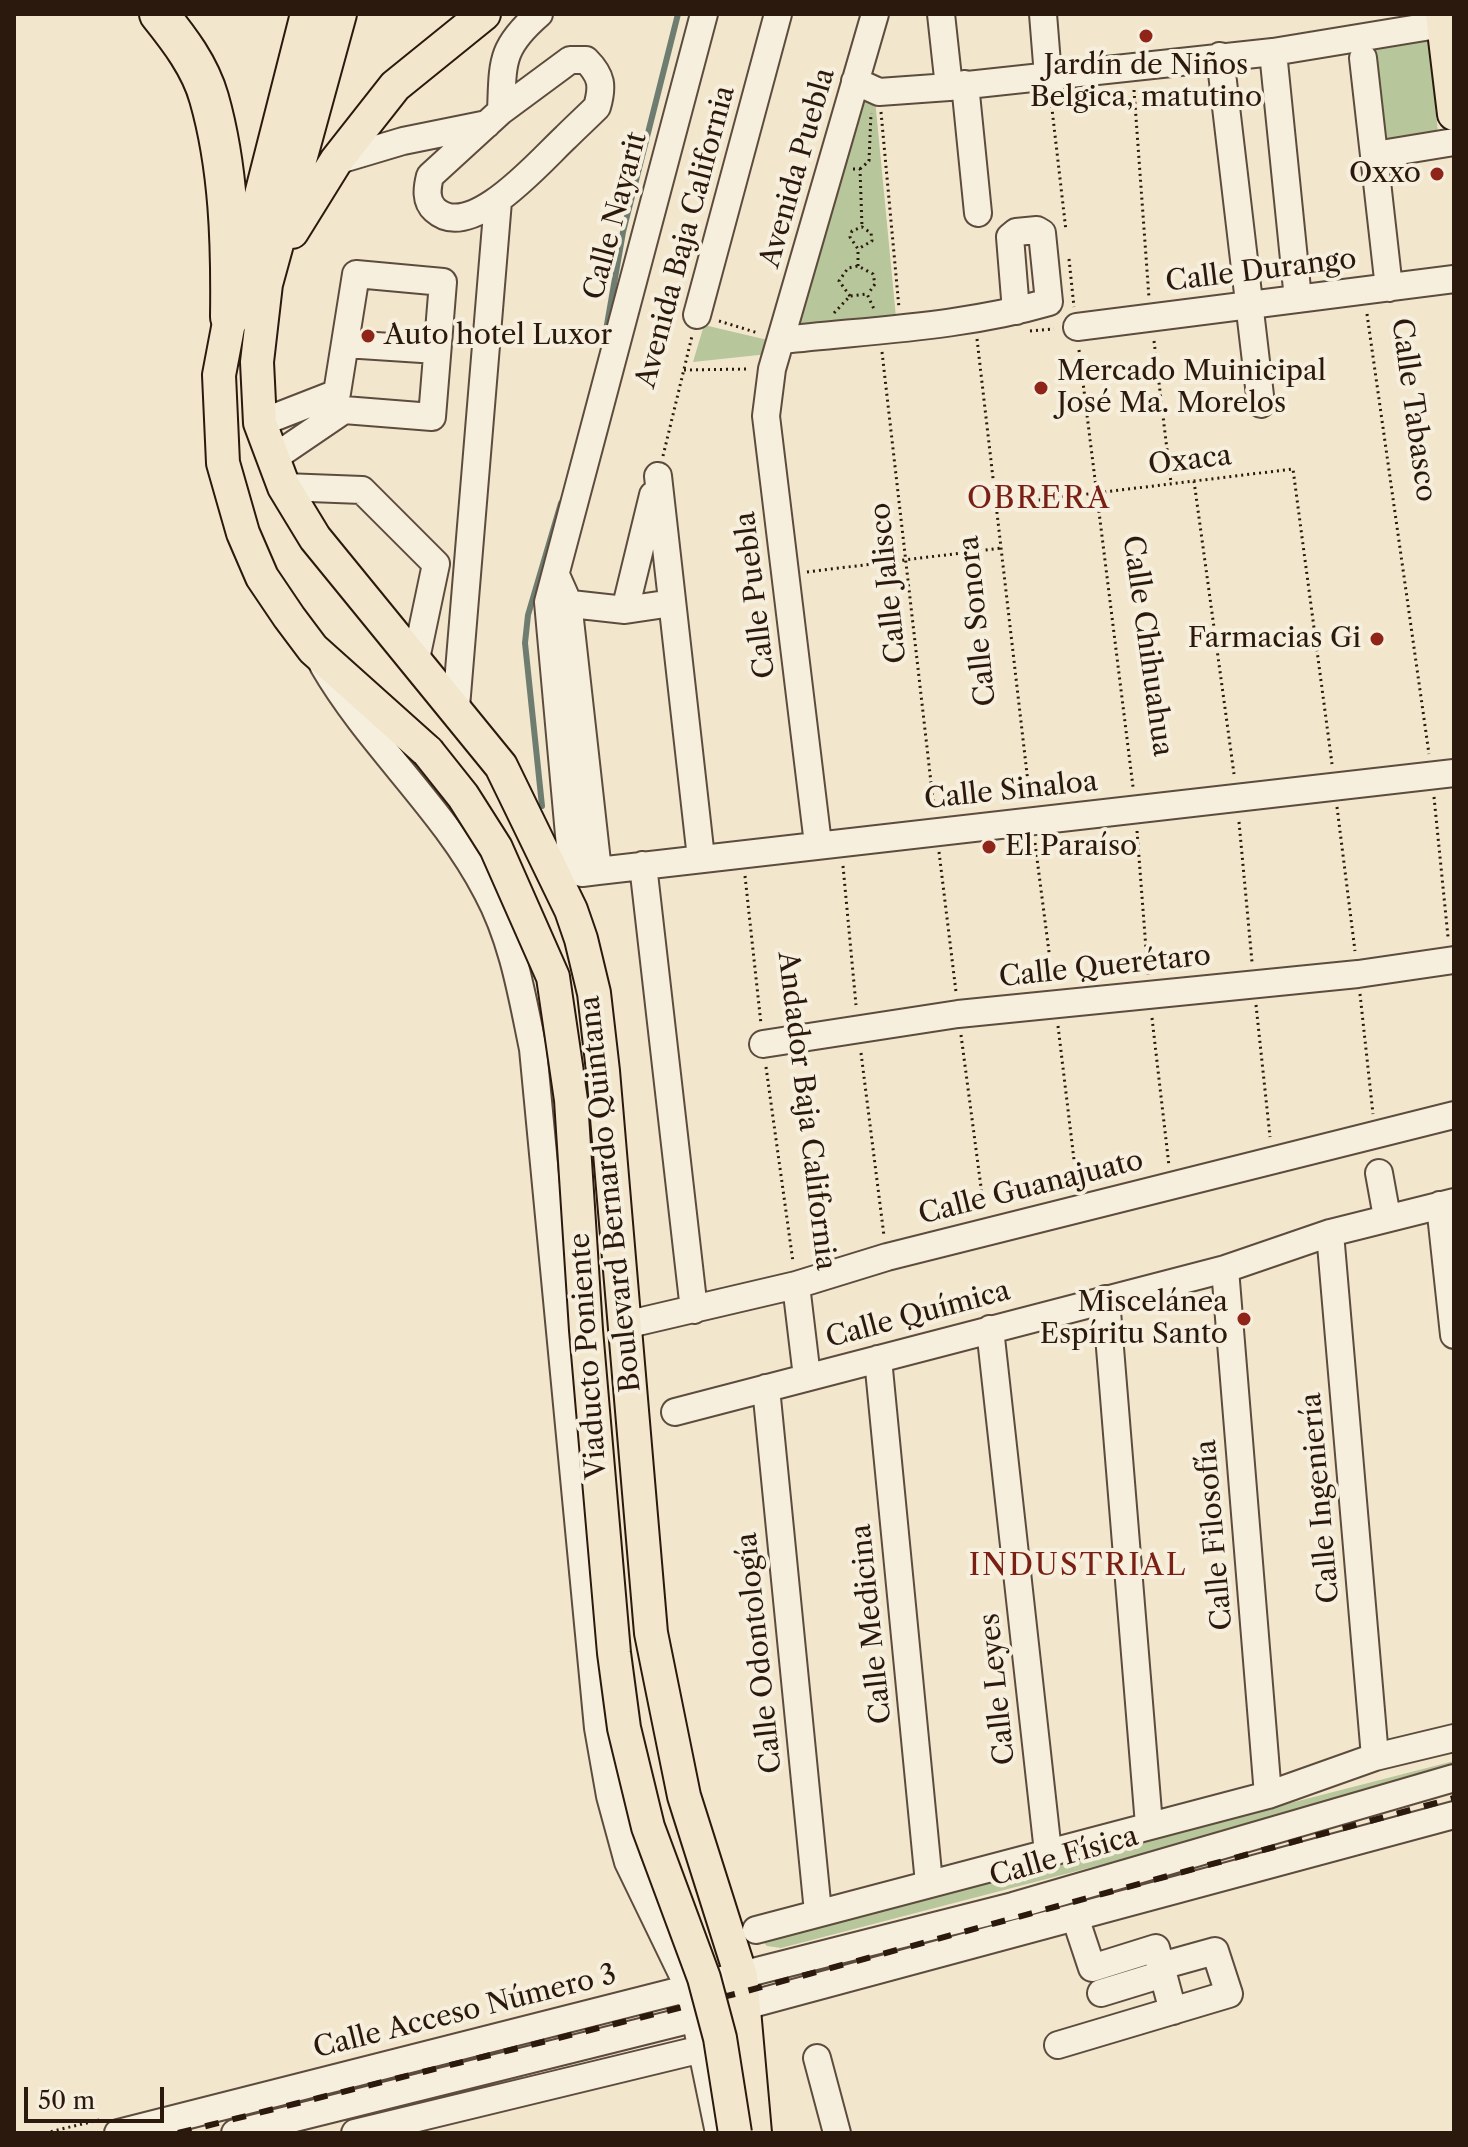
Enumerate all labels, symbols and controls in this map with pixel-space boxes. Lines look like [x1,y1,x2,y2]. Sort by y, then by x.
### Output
marker: Jardín de Niños Belgica, matutino [1137,27,1155,45]
place label: Jardín de Niños Belgica, matutino [1030,49,1262,115]
street label: Avenida Puebla [753,64,843,272]
street label: Avenida Baja California [629,82,743,392]
street label: Calle Nayarit [577,128,655,304]
place label: Oxxo [1349,157,1421,191]
marker: Oxxo [1428,165,1446,183]
street label: Calle Durango [1164,243,1358,299]
street label: Calle Tabasco [1383,316,1443,504]
place label: Auto hotel Luxor [384,319,612,353]
marker: Auto hotel Luxor [359,327,377,345]
place label: Mercado Muinicipal José Ma. Morelos [1057,355,1326,421]
marker: Mercado Muinicipal José Ma. Morelos [1032,379,1050,397]
street label: Oxaca [1147,439,1233,483]
district label: OBRERA [967,481,1111,517]
street label: Calle Jalisco [864,501,914,665]
street label: Calle Puebla [729,510,783,680]
street label: Calle Chihuahua [1115,533,1179,759]
street label: Calle Sonora [952,534,1004,708]
place label: Farmacias Gi [1188,622,1361,656]
marker: Farmacias Gi [1368,630,1386,648]
street label: Calle Sinaloa [923,765,1099,817]
place label: El Paraíso [1005,830,1137,864]
marker: El Paraíso [980,838,998,856]
street label: Calle Querétaro [997,939,1213,995]
street label: Andador Baja California [770,950,842,1272]
street label: Boulevard Bernardo Quintana [573,994,649,1394]
street label: Calle Guanajuato [915,1144,1147,1232]
street label: Viaducto Poniente [564,1232,614,1480]
street label: Calle Química [822,1274,1014,1356]
place label: Miscelánea Espíritu Santo [1040,1286,1228,1352]
marker: Miscelánea Espíritu Santo [1235,1310,1253,1328]
street label: Calle Ingeniería [1295,1391,1347,1605]
street label: Calle Filosofía [1190,1438,1240,1632]
street label: Calle Medicina [845,1523,899,1725]
street label: Calle Odontología [731,1531,789,1775]
district label: INDUSTRIAL [969,1548,1187,1584]
street label: Calle Leyes [973,1612,1023,1766]
street label: Calle Física [986,1820,1142,1894]
street label: Calle Acceso Número 3 [310,1958,620,2066]
scale bar [28,2071,168,2121]
text: 50 m [38,2086,95,2115]

